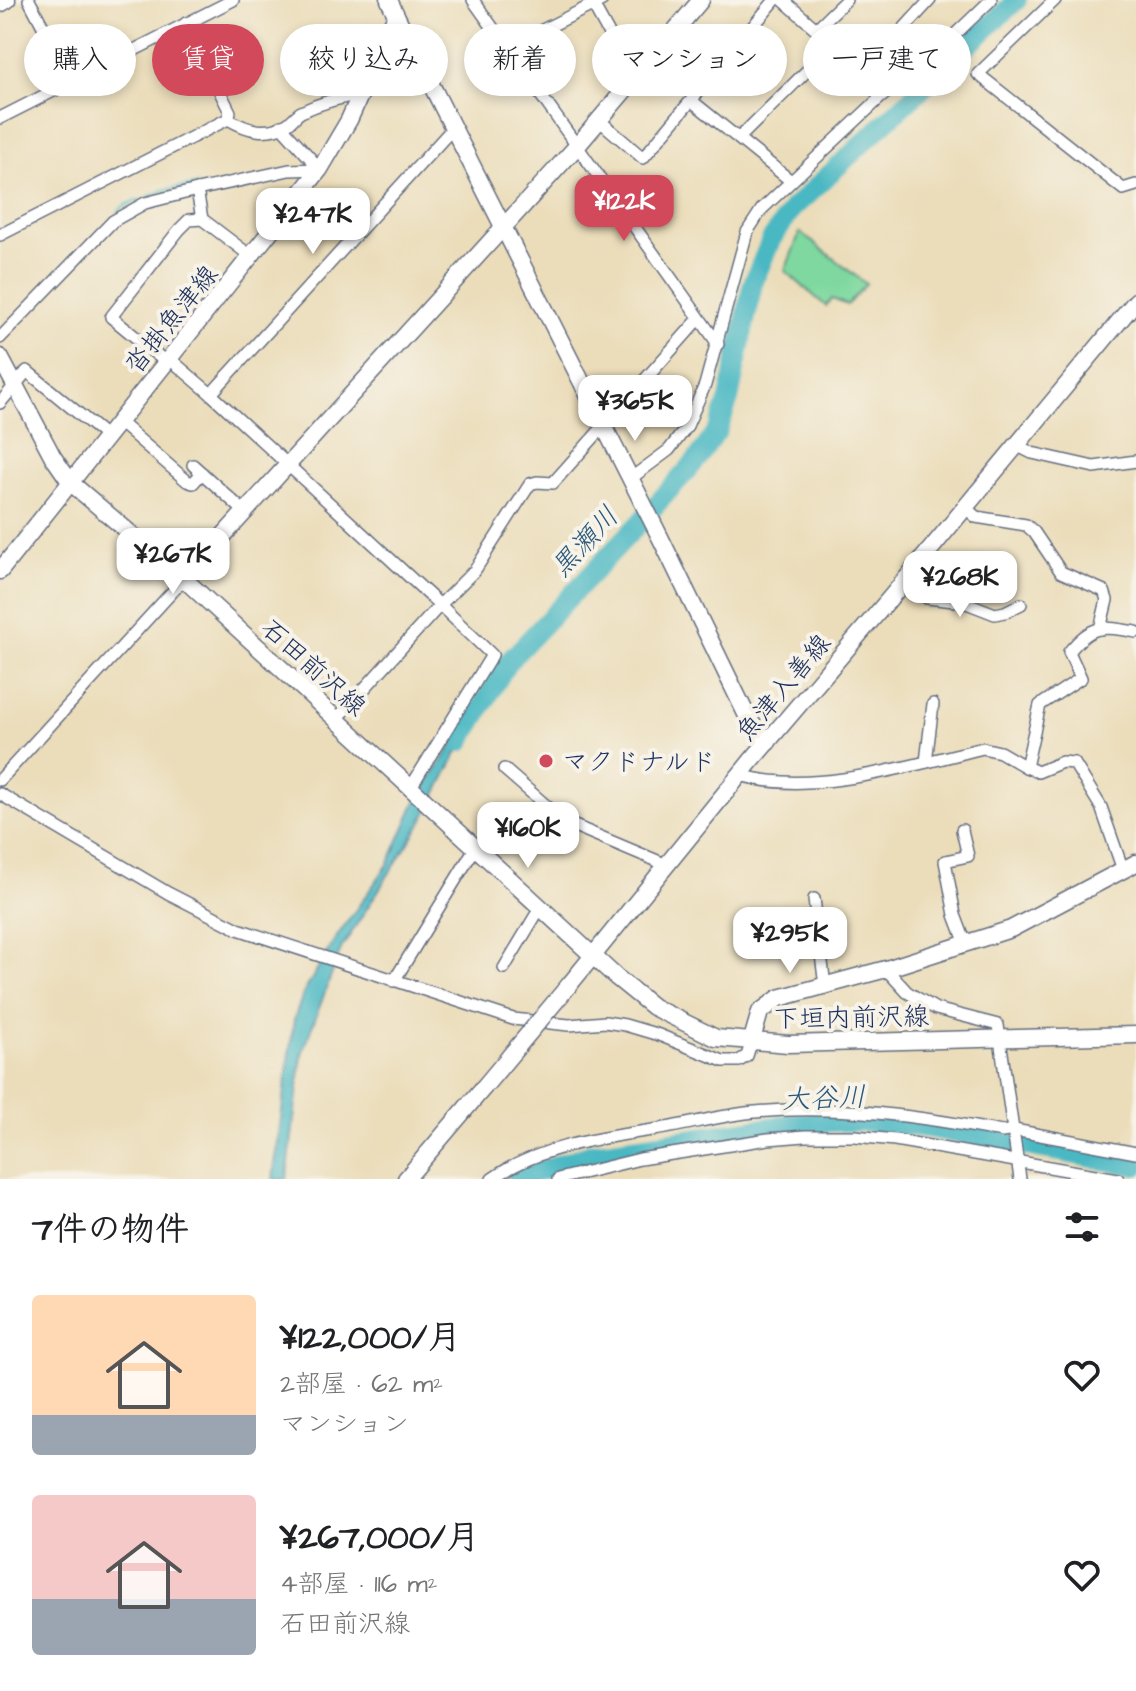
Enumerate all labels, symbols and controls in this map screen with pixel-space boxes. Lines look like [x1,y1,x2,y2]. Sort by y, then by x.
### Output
chip: 購入 [24,24,136,96]
chip: 賃貸 [152,24,264,96]
chip: 絞り込み [280,24,448,96]
chip: 新着 [464,24,576,96]
chip: マンション [592,24,787,96]
chip: 一戸建て [803,24,971,96]
pin: ¥122K [568,175,680,243]
text: ¥122K [593,183,655,219]
pin: ¥247K [257,188,369,256]
text: ¥247K [274,196,352,232]
street label: 沓掛魚津線 [117,258,227,381]
pin: ¥365K [579,375,691,443]
text: ¥365K [596,383,674,419]
water label: 黒瀬川 [542,498,628,586]
pin: ¥267K [117,528,229,596]
text: ¥267K [135,536,211,572]
pin: ¥268K [904,551,1016,619]
text: ¥268K [921,559,999,595]
street label: 石田前沢線 [253,611,374,725]
street label: 魚津入善線 [728,626,839,749]
place label: マクドナルド [562,744,716,780]
marker: マクドナルド [537,752,555,770]
pin: ¥160K [472,802,584,870]
text: ¥160K [495,810,561,846]
pin: ¥295K [734,907,846,975]
text: ¥295K [751,915,829,951]
street label: 下垣内前沢線 [773,999,929,1037]
water label: 大谷川 [781,1078,867,1119]
icon: filters [1060,1205,1104,1249]
text: 7件の物件 [32,1206,189,1254]
text: ¥122,000/月 [280,1314,461,1362]
icon: home [96,1327,192,1423]
icon: heart [1060,1353,1104,1397]
text: 2部屋 · 62 m² [280,1366,443,1402]
text: マンション [280,1406,409,1442]
text: ¥267,000/月 [280,1514,480,1562]
icon: home [96,1527,192,1623]
icon: heart [1060,1553,1104,1597]
text: 4部屋 · 116 m² [280,1566,438,1602]
text: 石田前沢線 [280,1606,410,1642]

